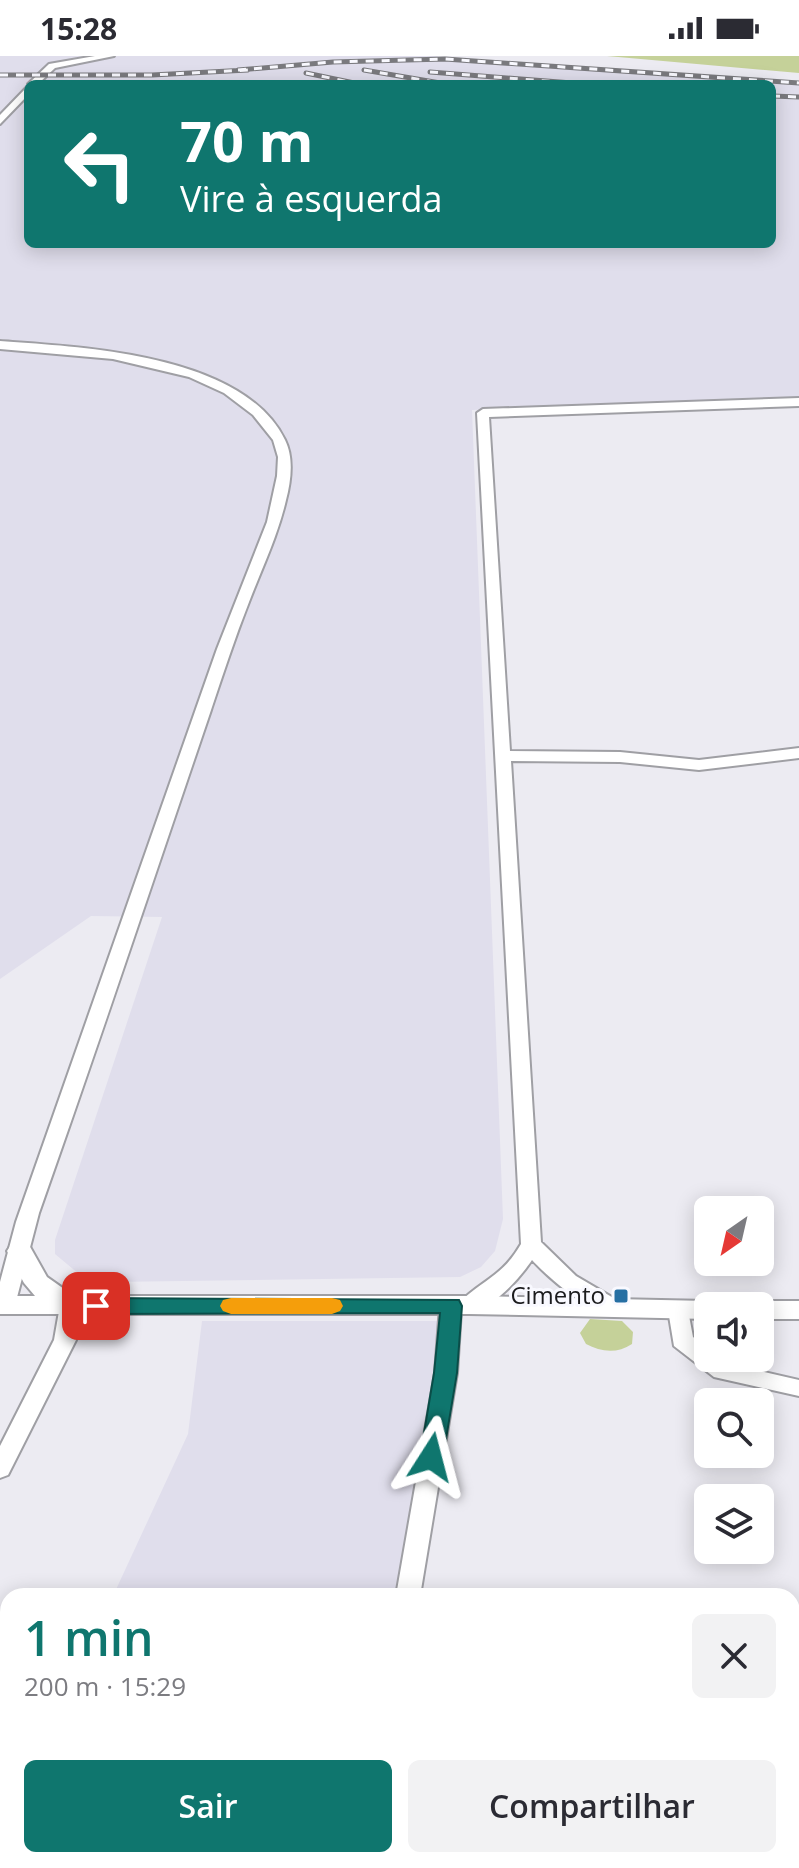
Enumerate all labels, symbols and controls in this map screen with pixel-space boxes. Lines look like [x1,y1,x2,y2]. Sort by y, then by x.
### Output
text: 15:28 [40,8,117,49]
text: 70 m [180,102,314,178]
icon: left [48,112,152,216]
text: Vire à esquerda [180,174,443,223]
north arrow [694,1196,774,1276]
map controls [694,1196,774,1564]
pin [62,1272,130,1340]
place label: Cimento [510,1278,605,1311]
icon: arrive [74,1284,118,1328]
marker: Cimento [612,1287,630,1305]
button: sound [694,1292,774,1372]
button: search [694,1388,774,1468]
position arrow [389,1415,473,1499]
button: layers [694,1484,774,1564]
text: 1 min [24,1605,154,1670]
button: close [692,1614,776,1698]
text: 200 m · 15:29 [24,1668,186,1704]
button: Sair [24,1760,392,1852]
button: Compartilhar [408,1760,776,1852]

